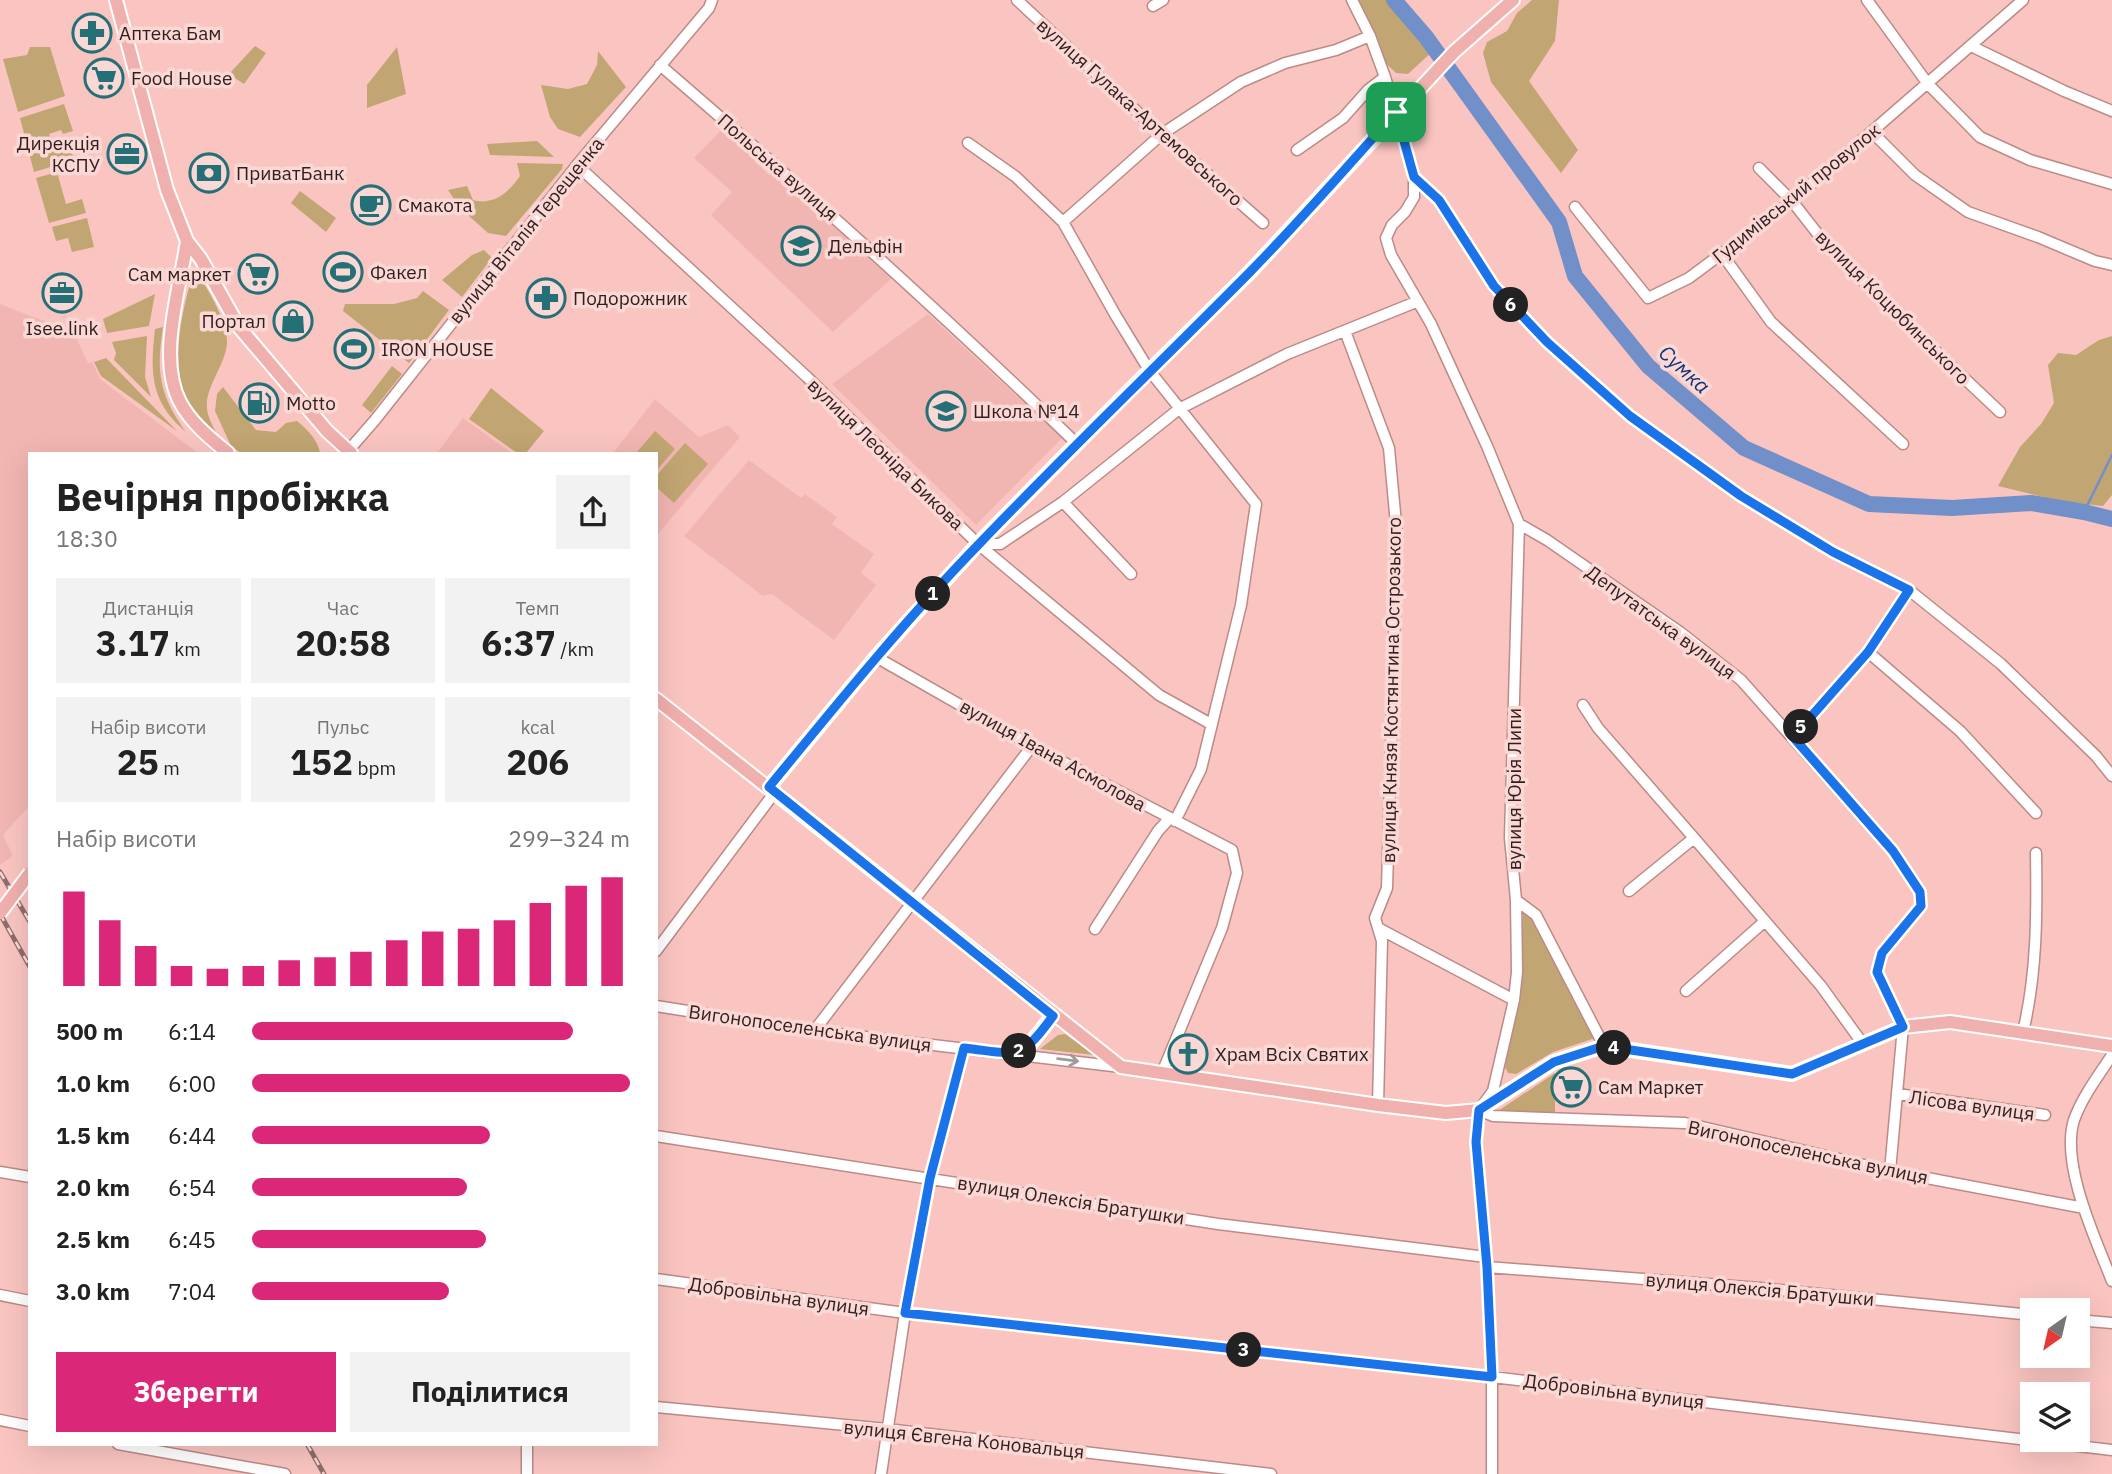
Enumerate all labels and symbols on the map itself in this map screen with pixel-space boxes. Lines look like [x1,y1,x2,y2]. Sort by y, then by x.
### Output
pharmacy icon: Аптека Бам [71,12,113,54]
street label: вулиця Гулака-Артемовського [1032,13,1248,211]
place label: Аптека Бам [119,21,222,45]
supermarket icon: Food House [83,57,125,99]
place label: Food House [131,66,232,90]
pin [1366,82,1426,142]
street label: Польська вулиця [713,108,843,226]
street label: Гудимівський провулок [1707,118,1885,268]
place label: Дирекція КСПУ [17,131,100,177]
street label: вулиця Віталія Терещенка [443,132,609,328]
office icon: Дирекція КСПУ [106,133,148,175]
bank icon: ПриватБанк [188,152,230,194]
place label: ПриватБанк [236,161,344,185]
cafe icon: Смакота [350,184,392,226]
place label: Смакота [398,193,473,217]
school or university icon: Дельфін [780,225,822,267]
street label: вулиця Коцюбинського [1811,225,1975,389]
place label: Дельфін [828,234,903,258]
sports icon: Факел [322,251,364,293]
supermarket icon: Сам маркет [237,253,279,295]
place label: Факел [370,260,428,284]
place label: Сам маркет [128,262,231,286]
office icon: Isee.link [41,272,83,314]
pharmacy icon: Подорожник [525,277,567,319]
place label: Подорожник [573,286,688,310]
pin: 6 [1494,288,1528,322]
shop icon: Портал [272,300,314,342]
place label: Портал [202,309,266,333]
place label: Isee.link [25,316,99,340]
sports icon: IRON HOUSE [333,328,375,370]
place label: IRON HOUSE [381,337,494,361]
water label: Сумка [1653,339,1717,399]
street label: вулиця Леоніда Бикова [803,373,969,535]
fuel station icon: Motto [238,382,280,424]
school or university icon: Школа №14 [925,390,967,432]
place label: Motto [286,391,336,415]
place label: Школа №14 [973,399,1080,423]
street label: вулиця Князя Костянтина Острозького [1376,517,1406,863]
street label: Депутатська вулиця [1581,560,1741,684]
pin: 1 [916,576,950,612]
street label: вулиця Івана Асмолова [956,694,1150,816]
street label: вулиця Юрія Липи [1502,708,1526,870]
pin: 5 [1784,710,1818,744]
street label: Вигонопоселенська вулиця [687,999,933,1057]
pin: 4 [1596,1030,1632,1066]
church icon: Храм Всіх Святих [1167,1033,1209,1075]
pin: 2 [1002,1034,1036,1068]
place label: Храм Всіх Святих [1215,1042,1369,1066]
one-way arrow [1056,1054,1079,1067]
supermarket icon: Сам Маркет [1550,1066,1592,1108]
place label: Сам Маркет [1598,1075,1704,1099]
street label: Лісова вулиця [1908,1084,2036,1126]
street label: Вигонопоселенська вулиця [1686,1115,1930,1189]
street label: вулиця Олексія Братушки [956,1170,1186,1230]
street label: вулиця Олексія Братушки [1645,1267,1875,1311]
street label: Добровільна вулиця [687,1271,871,1321]
north arrow [2020,1298,2090,1368]
pin: 3 [1226,1332,1262,1368]
street label: Добровільна вулиця [1522,1368,1706,1414]
street label: вулиця Євгена Коновальця [842,1414,1086,1464]

